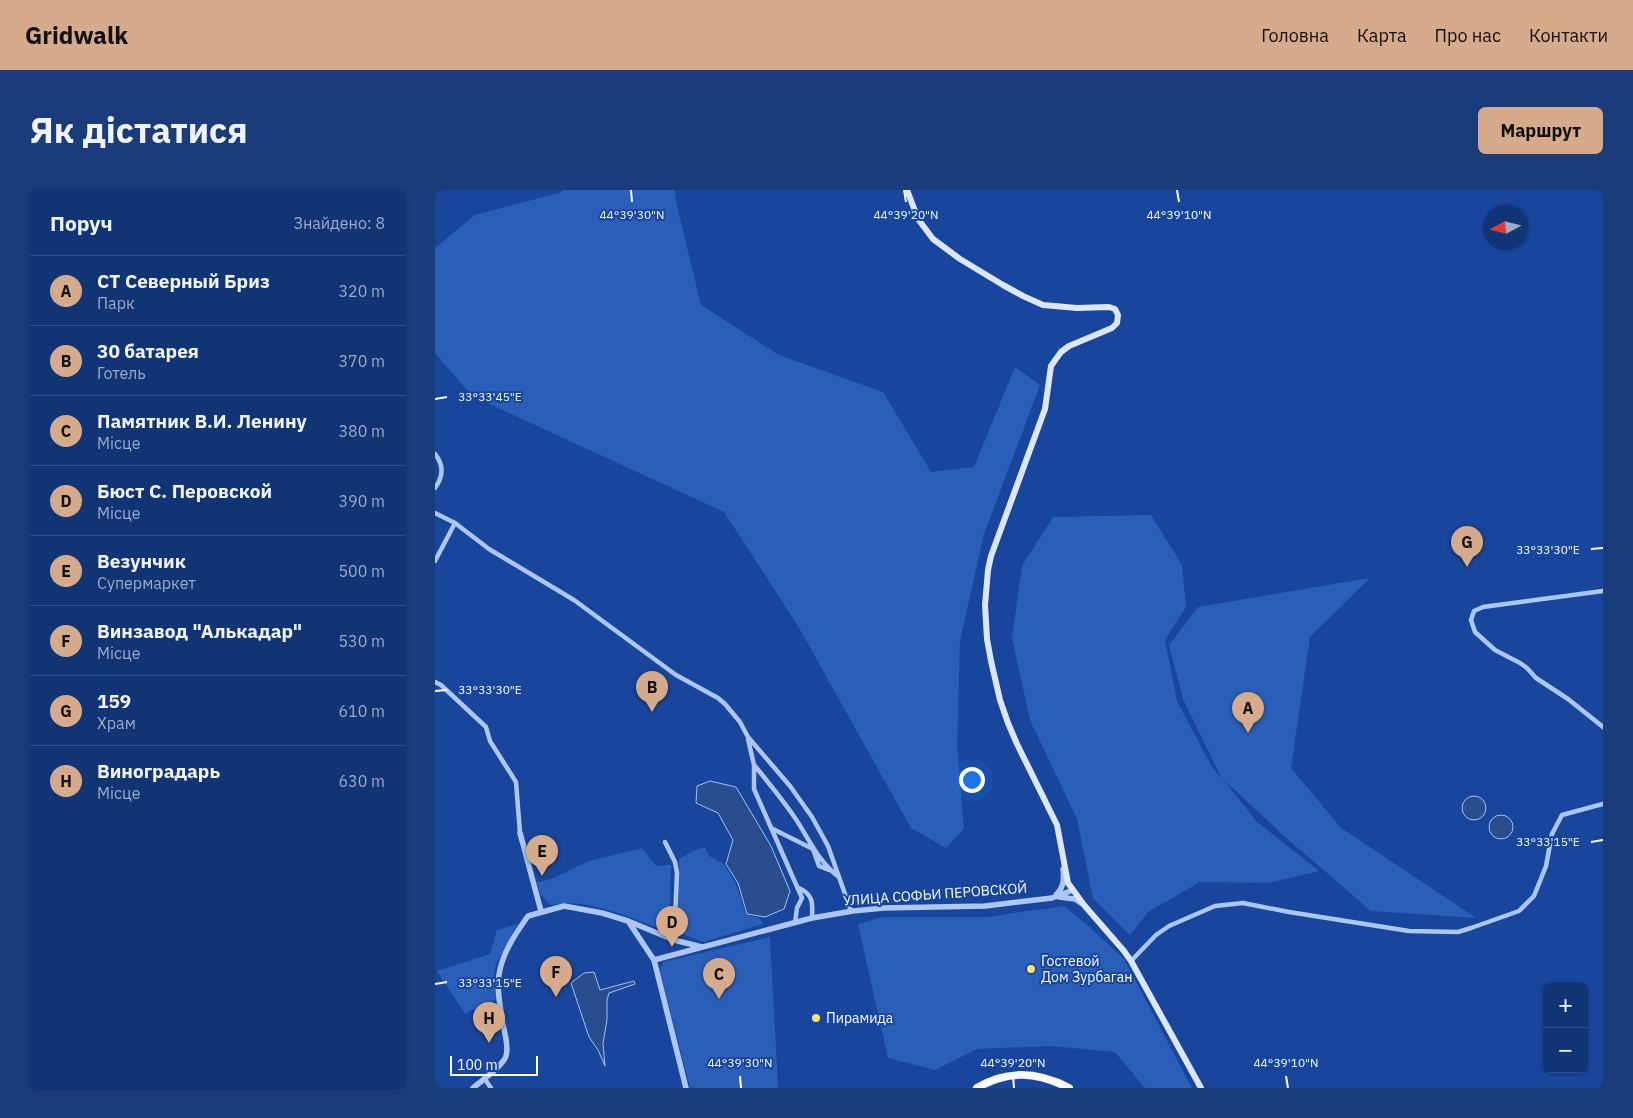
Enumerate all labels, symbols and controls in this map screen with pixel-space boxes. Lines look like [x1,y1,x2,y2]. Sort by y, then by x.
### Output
text: Gridwalk [25,19,128,51]
text: Головна [1261,24,1329,47]
text: Карта [1357,24,1407,47]
text: Про нас [1435,24,1501,47]
text: Контакти [1529,24,1608,47]
text: Як дістатися [30,107,248,153]
button: Маршрут [1478,107,1603,154]
north arrow [1483,205,1528,250]
text: 44°39'30"N [599,207,665,222]
text: 44°39'20"N [873,207,939,222]
text: 44°39'10"N [1146,207,1212,222]
text: Поруч [50,209,113,237]
text: Знайдено: 8 [293,213,385,233]
text: СТ Северный Бриз [97,269,270,293]
text: A [61,281,71,301]
text: 320 m [338,281,385,301]
text: Парк [97,293,135,313]
text: 30 батарея [97,339,199,363]
text: B [61,351,71,371]
text: 370 m [338,351,385,371]
text: Готель [97,363,146,383]
text: 33°33'45"E [458,389,522,404]
text: Памятник В.И. Ленину [97,409,307,433]
text: C [61,421,71,441]
text: 380 m [338,421,385,441]
text: Місце [97,433,140,453]
text: Бюст С. Перовской [97,479,272,503]
text: D [60,491,72,511]
text: 390 m [338,491,385,511]
text: Місце [97,503,140,523]
pin: G [1451,526,1483,567]
text: 33°33'30"E [1516,542,1580,557]
text: Везунчик [97,549,186,573]
text: E [61,561,71,581]
text: 500 m [338,561,385,581]
text: Супермаркет [97,573,196,593]
text: Винзавод "Алькадар" [97,619,302,643]
text: F [61,631,71,651]
text: 530 m [338,631,385,651]
text: Місце [97,643,140,663]
pin: B [636,671,668,712]
text: 33°33'30"E [458,682,522,697]
text: 159 [97,689,131,713]
pin: A [1232,692,1264,733]
text: G [60,701,72,721]
text: 610 m [338,701,385,721]
text: Храм [97,713,136,733]
text: Виноградарь [97,759,220,783]
your location [959,767,985,793]
text: H [60,771,72,791]
text: 630 m [338,771,385,791]
text: Місце [97,783,140,803]
text: 33°33'15"E [1516,834,1580,849]
pin: E [526,835,558,876]
street label: УЛИЦА СОФЬИ ПЕРОВСКОЙ [842,878,1028,909]
pin: D [656,906,688,947]
place label: Гостевой Дом Зурбаган [1041,952,1132,986]
pin: F [540,956,572,997]
pin: C [703,958,735,999]
marker: Гостевой Дом Зурбаган [1025,963,1037,975]
text: 33°33'15"E [458,975,522,990]
map controls [1543,983,1588,1073]
button: + [1543,983,1588,1028]
pin: H [473,1002,505,1043]
place label: Пирамида [826,1009,894,1027]
marker: Пирамида [810,1012,822,1024]
button: − [1543,1028,1588,1073]
scale bar [450,1053,537,1076]
text: 44°39'30"N [707,1055,773,1070]
text: 44°39'20"N [980,1055,1046,1070]
text: 44°39'10"N [1253,1055,1319,1070]
text: 100 m [457,1056,498,1074]

